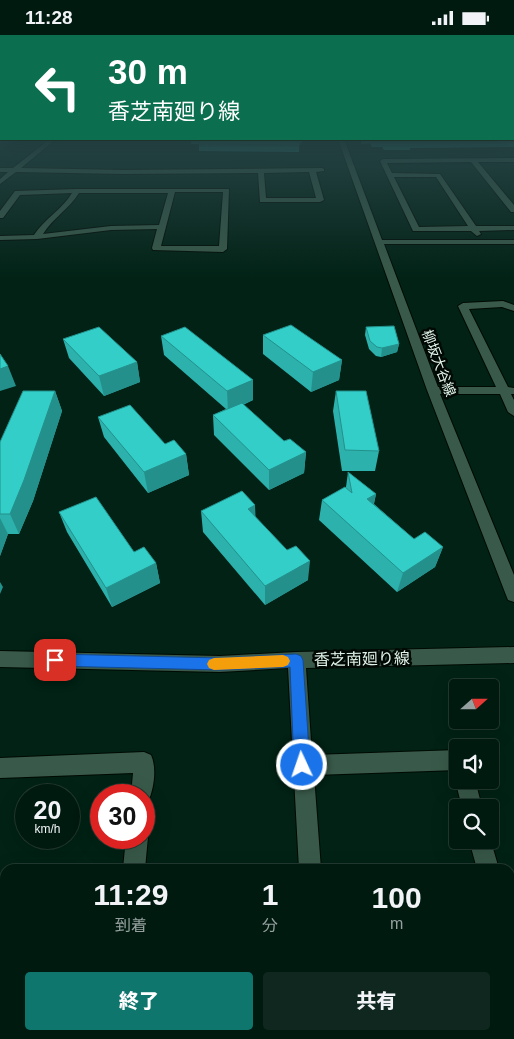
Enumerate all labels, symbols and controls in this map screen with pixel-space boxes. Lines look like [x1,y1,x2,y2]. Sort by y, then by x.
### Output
text: 11:28 [25,7,73,28]
text: 30 m [108,52,188,91]
icon: left [25,55,90,120]
text: 香芝南廻り線 [108,99,240,124]
street label: 柳坂大谷線 [419,327,459,399]
pin [34,639,76,681]
icon: arrive [41,646,69,674]
street label: 香芝南廻り線 [314,650,410,668]
north arrow [449,679,499,729]
map controls [449,679,499,849]
position arrow [275,738,327,790]
button: sound [449,739,499,789]
speed limit sign: 30 [90,784,155,849]
text: 20 [34,796,61,824]
button: search [449,799,499,849]
text: km/h [34,822,61,836]
text: 11:29 [93,878,168,911]
text: 1 [262,878,278,911]
text: 100 [372,881,422,914]
text: m [390,915,403,932]
text: 到着 [115,917,147,934]
text: 分 [262,917,278,934]
button: 終了 [25,972,253,1030]
button: 共有 [263,972,490,1030]

